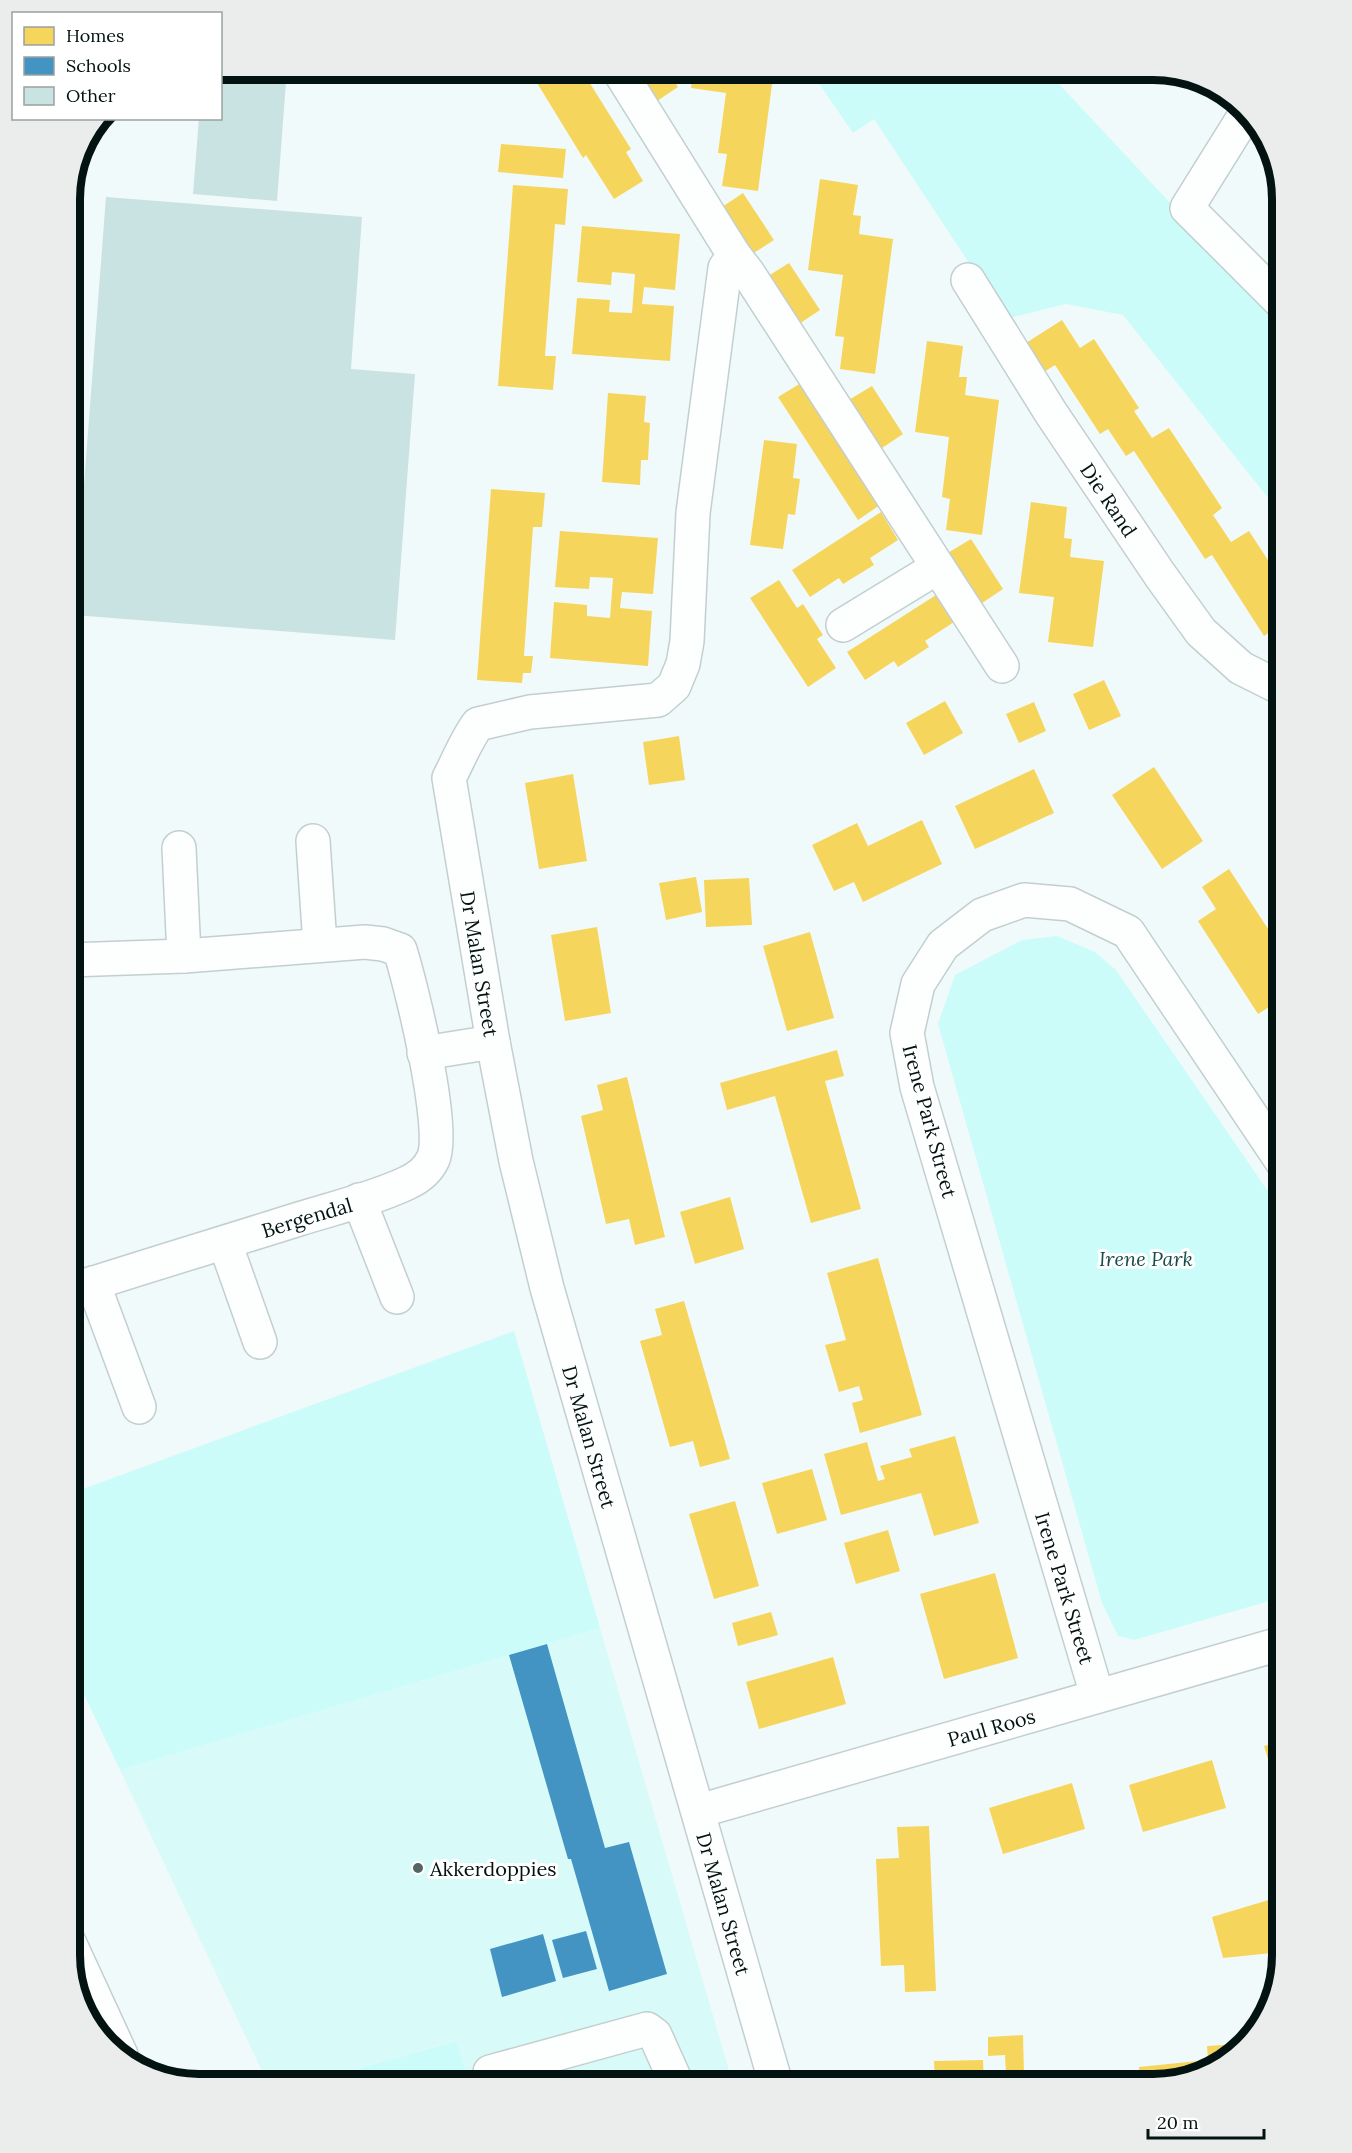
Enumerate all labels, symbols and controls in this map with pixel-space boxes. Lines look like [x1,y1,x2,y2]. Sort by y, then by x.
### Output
legend [12,12,222,120]
text: Homes [66,24,124,47]
text: Schools [66,54,131,77]
text: Other [66,84,116,107]
street label: Die Rand [1075,458,1143,541]
street label: Dr Malan Street [456,889,504,1039]
street label: Irene Park Street [898,1042,963,1201]
street label: Bergendal [258,1191,355,1243]
park label: Irene Park [1099,1246,1193,1271]
street label: Dr Malan Street [557,1362,622,1511]
street label: Irene Park Street [1030,1509,1100,1667]
street label: Paul Roos [944,1703,1038,1751]
street label: Dr Malan Street [692,1829,757,1978]
place label: Akkerdoppies [429,1856,556,1881]
marker: Akkerdoppies [411,1861,425,1875]
scale bar [1148,2102,1264,2140]
text: 20 m [1157,2111,1199,2134]

